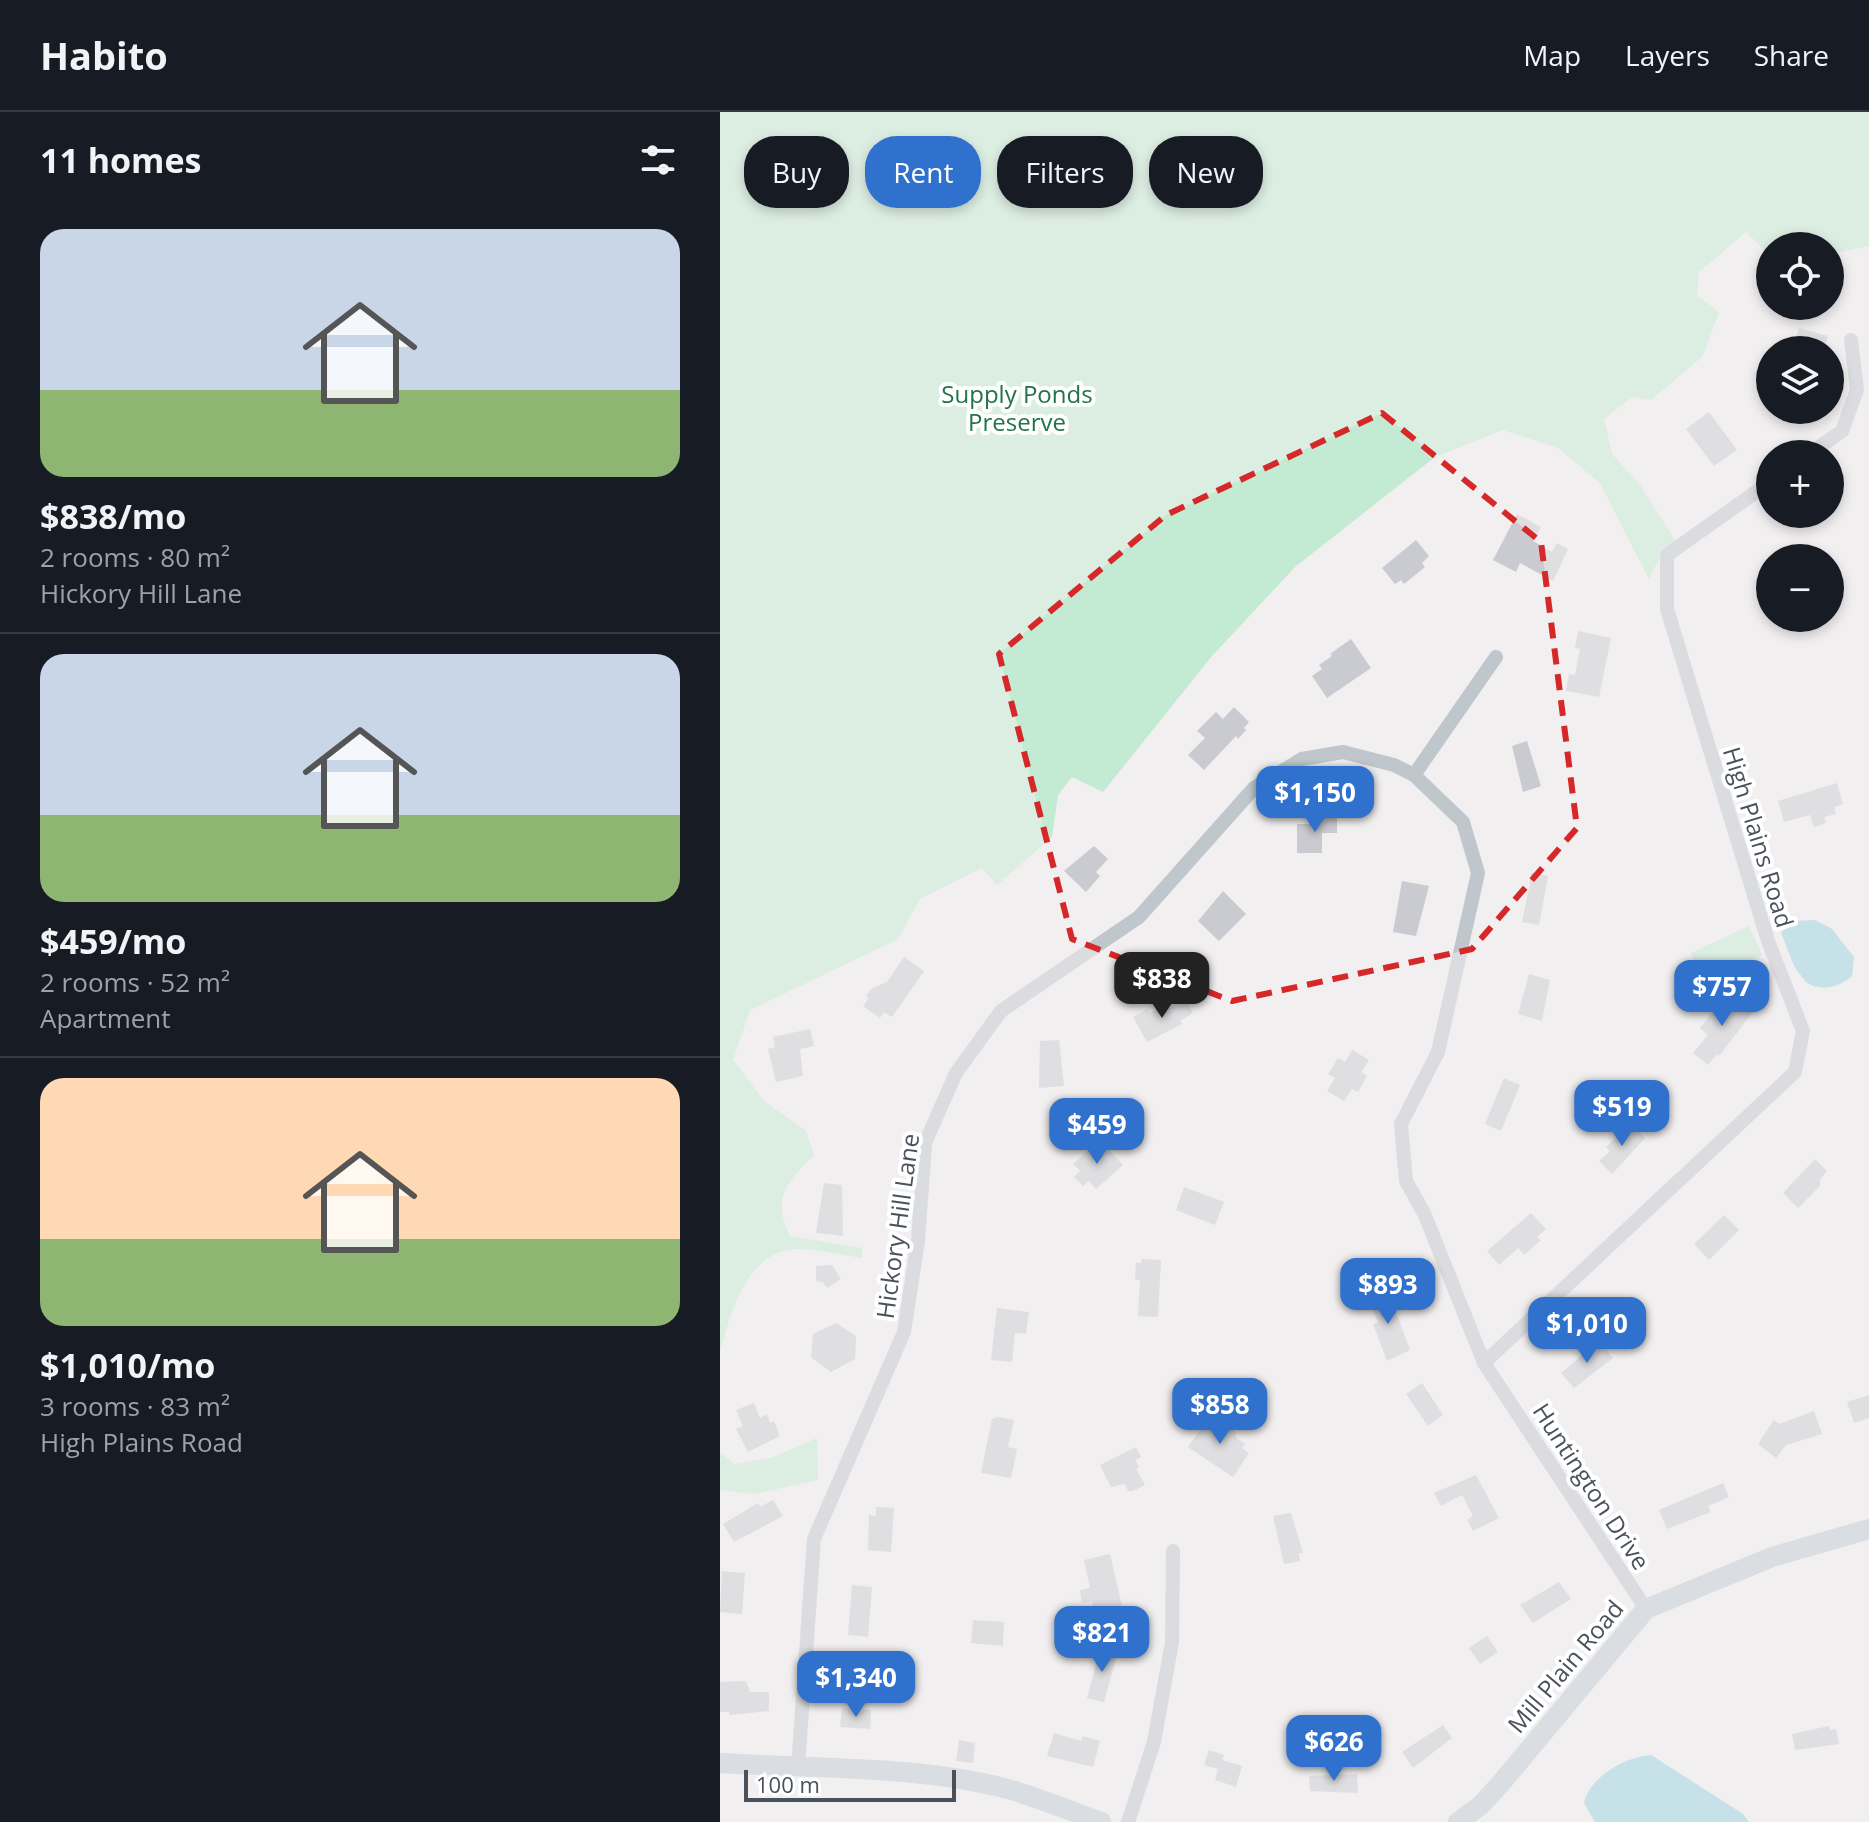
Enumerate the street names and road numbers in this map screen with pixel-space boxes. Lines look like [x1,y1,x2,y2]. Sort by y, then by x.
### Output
street label: High Plains Road [1716,743,1802,931]
street label: Hickory Hill Lane [868,1131,926,1321]
street label: Huntington Drive [1526,1396,1658,1576]
street label: Mill Plain Road [1500,1593,1630,1739]

